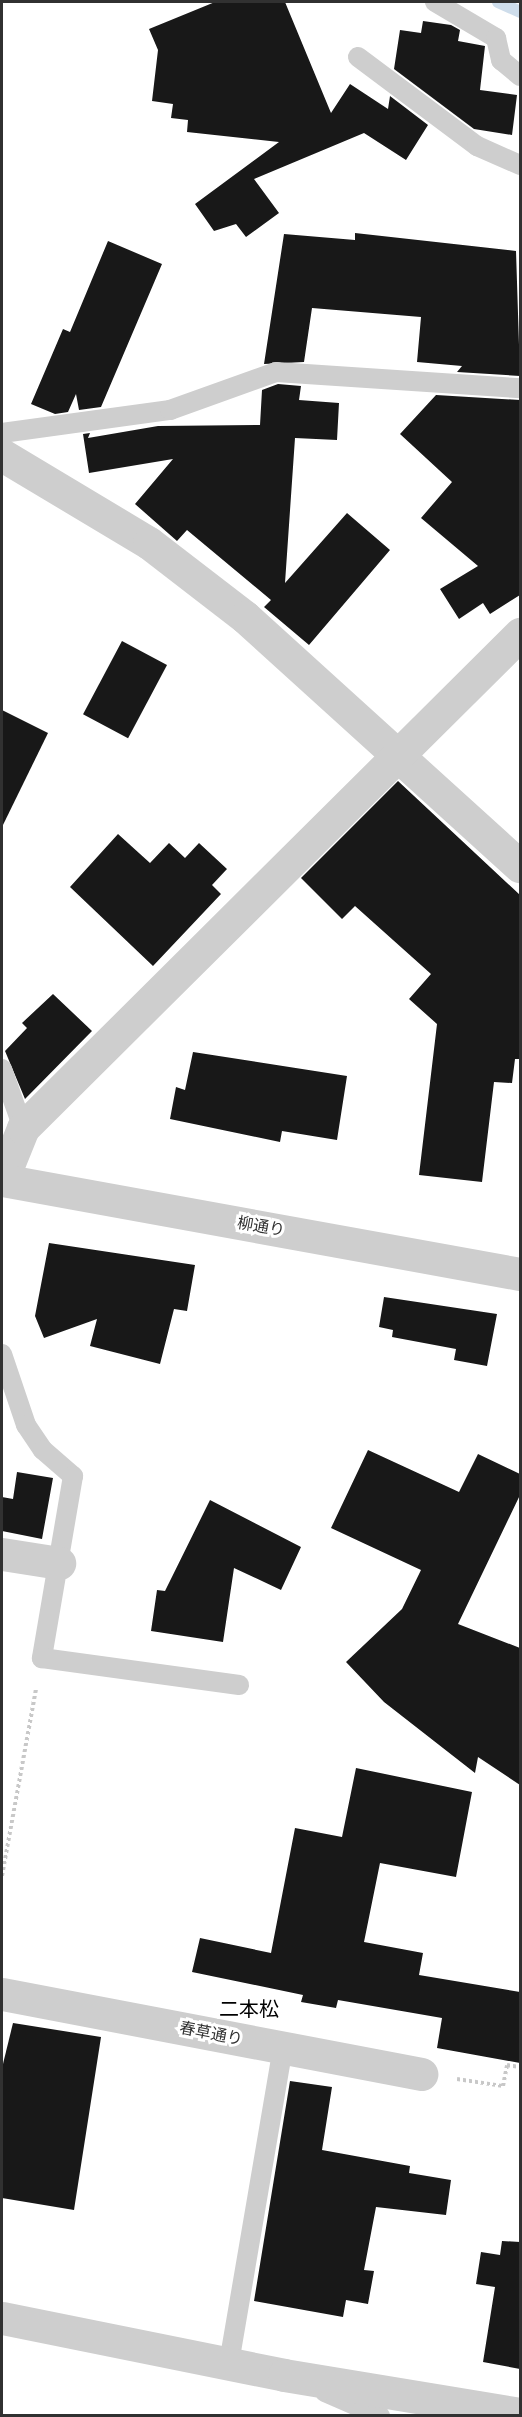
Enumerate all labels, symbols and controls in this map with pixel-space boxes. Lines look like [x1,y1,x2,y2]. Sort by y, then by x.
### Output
street label: 柳通り [236,1213,286,1241]
district label: 二本松 [219,1997,279,2021]
street label: 春草通り [178,2018,244,2050]

